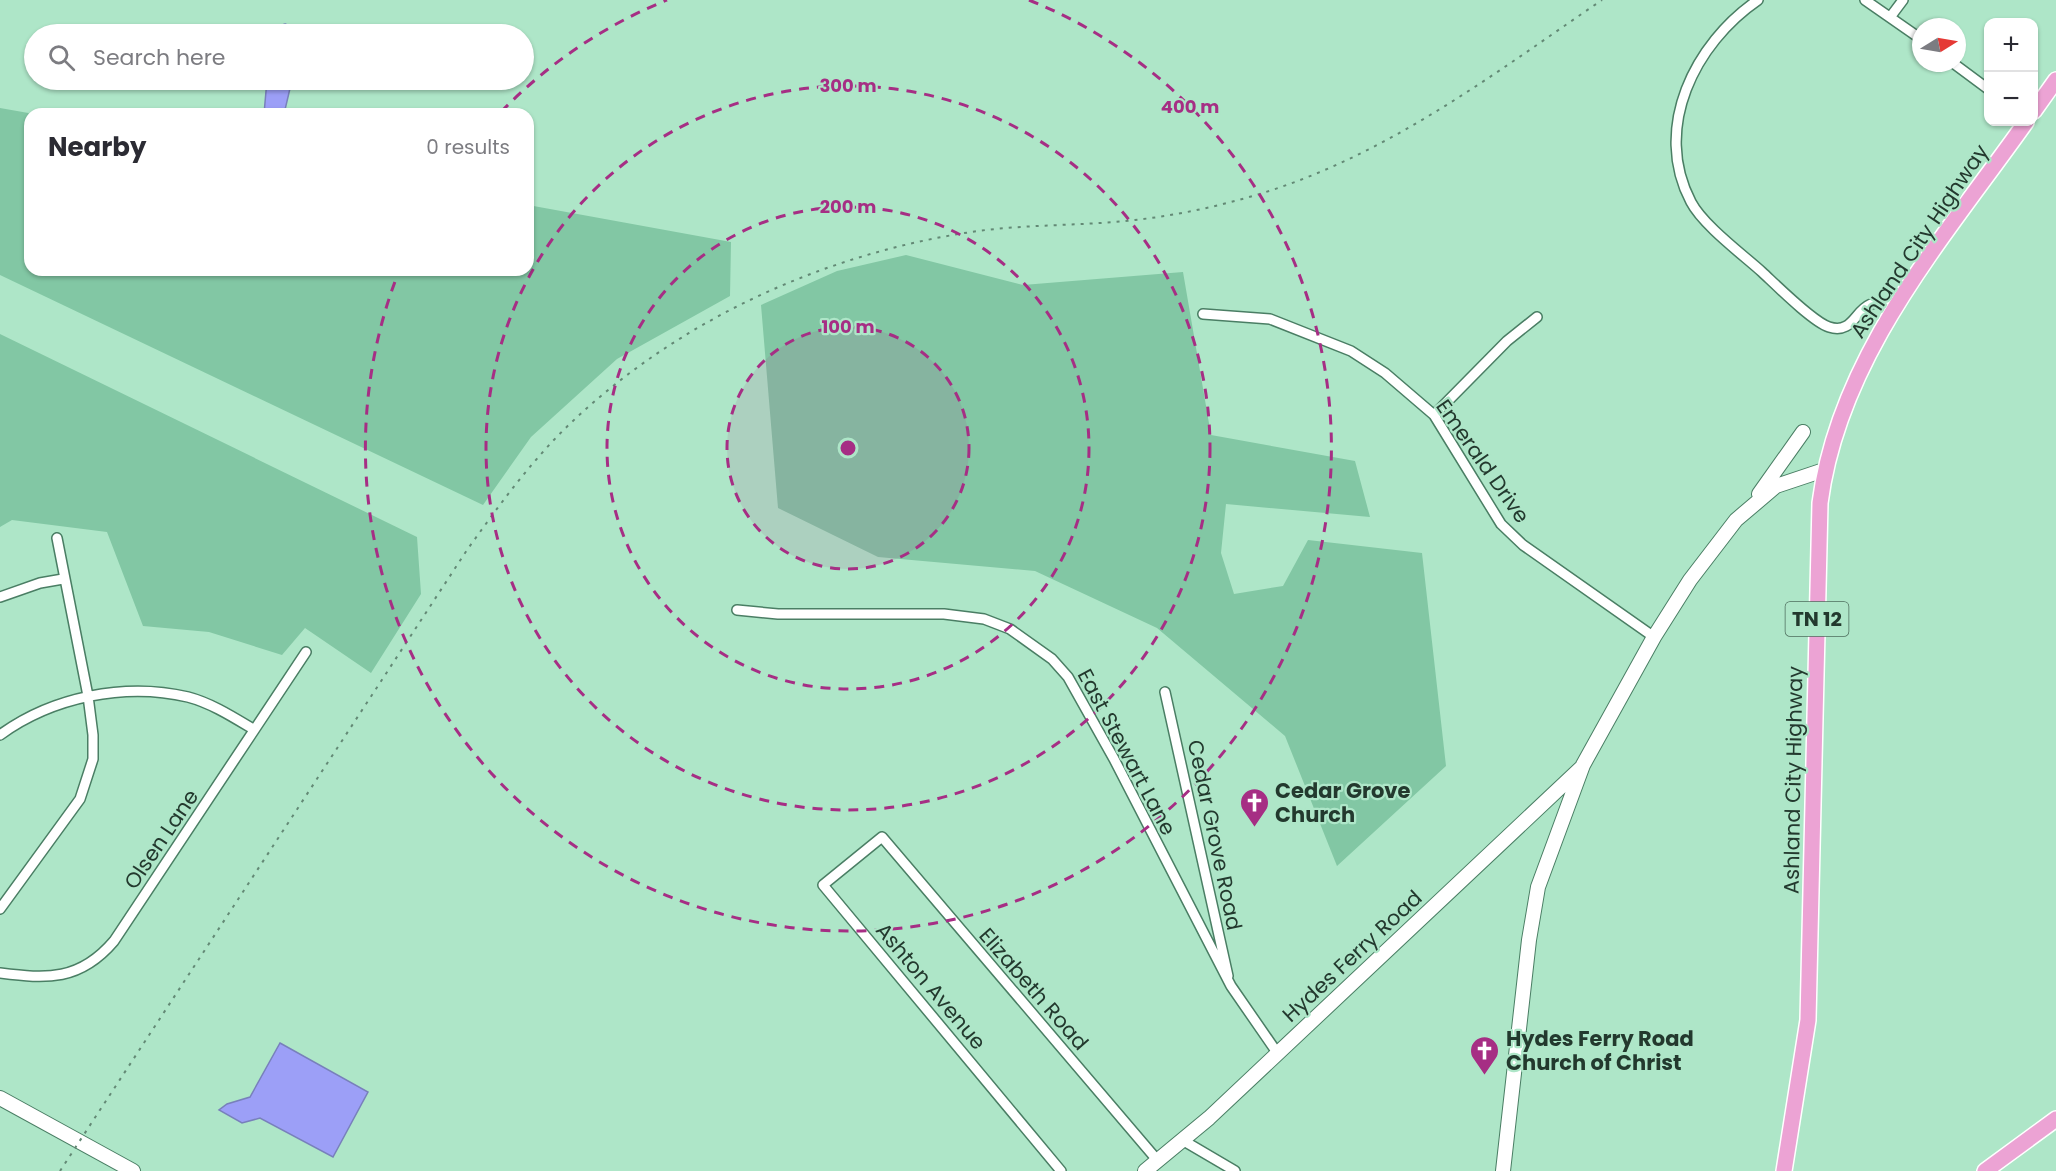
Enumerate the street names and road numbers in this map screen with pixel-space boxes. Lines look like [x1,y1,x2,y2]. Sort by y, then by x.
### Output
street label: Ashland City Highway [1843,138,1995,344]
street label: Emerald Drive [1430,393,1536,529]
road number: TN 12 [1786,602,1848,636]
street label: East Stewart Lane [1071,664,1183,840]
street label: Ashland City Highway [1777,665,1809,894]
street label: Cedar Grove Road [1181,737,1249,933]
street label: Olsen Lane [117,783,205,895]
street label: Hydes Ferry Road [1276,884,1428,1028]
street label: Ashton Avenue [869,916,993,1056]
street label: Elizabeth Road [973,922,1095,1056]

